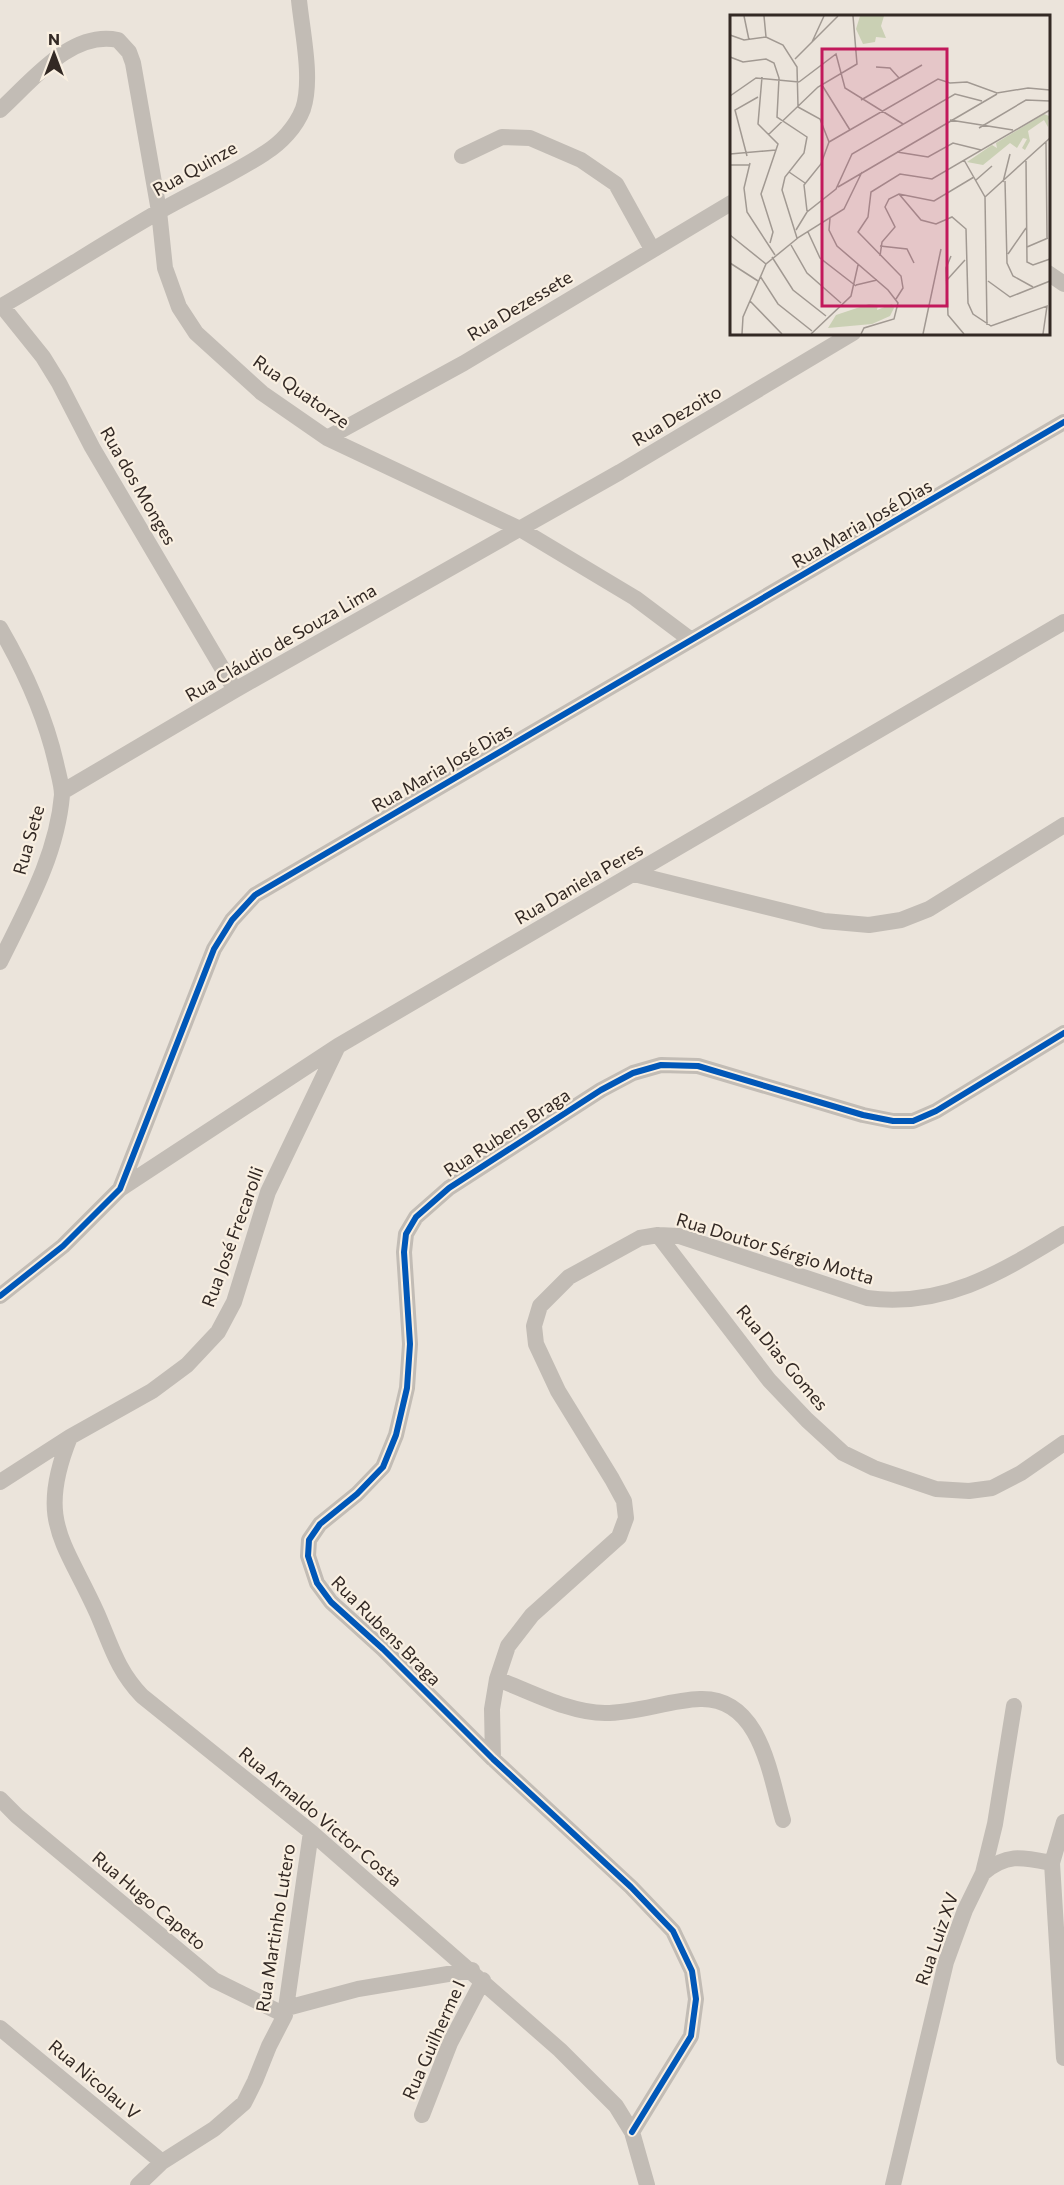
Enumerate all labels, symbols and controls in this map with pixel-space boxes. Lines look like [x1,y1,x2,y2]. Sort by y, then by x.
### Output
inset map [730,15,1049,334]
north arrow [24,24,84,84]
text: N [48,29,60,48]
street label: Rua Quinze [149,136,241,200]
street label: Rua Dezessete [463,265,576,345]
street label: Rua Quatorze [249,350,354,433]
street label: Rua Dezoito [628,380,725,450]
street label: Rua dos Monges [96,422,182,549]
street label: Rua Maria José Dias [787,474,936,572]
street label: Rua Cláudio de Souza Lima [181,578,380,706]
street label: Rua Maria José Dias [367,718,516,816]
street label: Rua Sete [8,802,48,877]
street label: Rua Daniela Peres [510,837,647,929]
street label: Rua Rubens Braga [439,1083,574,1181]
street label: Rua José Frecarolli [196,1163,268,1310]
street label: Rua Doutor Sérgio Motta [674,1207,877,1289]
street label: Rua Dias Gomes [732,1300,833,1415]
street label: Rua Rubens Braga [327,1571,446,1690]
street label: Rua Arnaldo Victor Costa [235,1742,407,1891]
street label: Rua Martinho Lutero [251,1842,299,2014]
street label: Rua Hugo Capeto [88,1846,211,1954]
street label: Rua Luiz XV [910,1889,962,1988]
street label: Rua Guilherme I [397,1977,469,2103]
street label: Rua Nicolau V [44,2035,145,2124]

